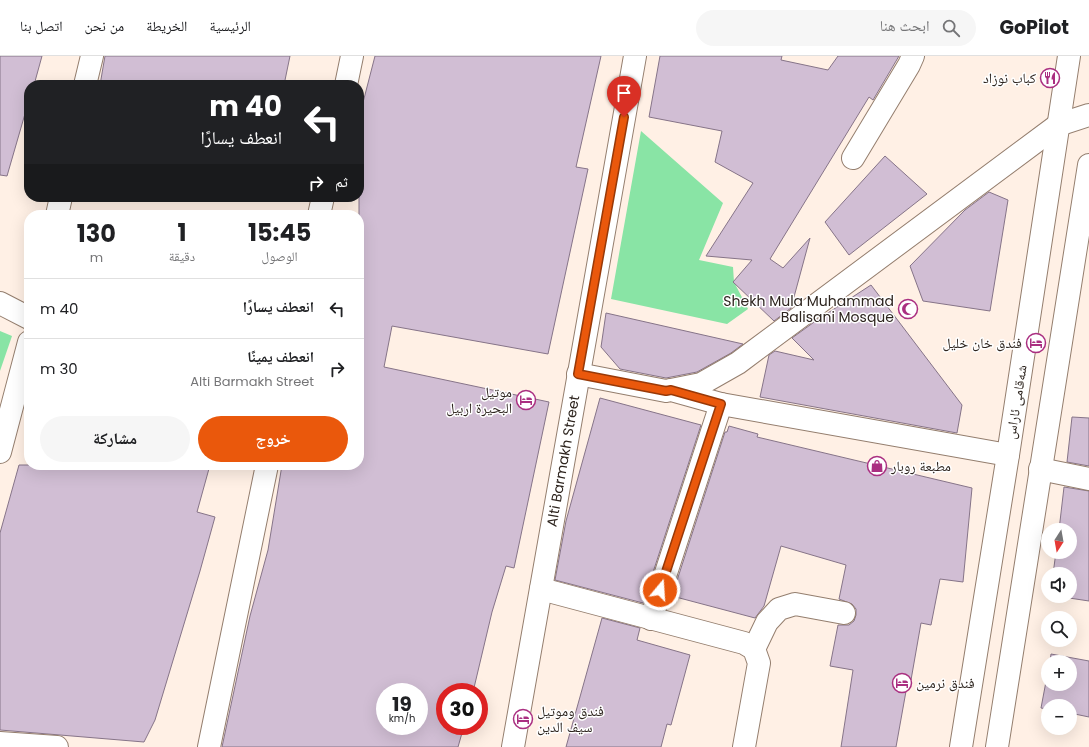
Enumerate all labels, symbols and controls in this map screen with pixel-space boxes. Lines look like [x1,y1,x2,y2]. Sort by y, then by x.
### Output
search box [696,10,976,46]
text: GoPilot [1000,14,1069,41]
text: ابحث هنا [880,15,930,36]
text: اتصل بنا [20,16,63,36]
text: من نحن [85,16,124,36]
text: الخريطة [146,16,187,36]
text: الرئيسية [209,16,251,36]
icon: search [940,17,962,39]
restaurant icon: كباب نوزاد [1039,67,1061,89]
place label: كباب نوزاد [983,68,1036,88]
pin [607,76,641,117]
icon: arrive [613,82,635,104]
text: 40 m [209,87,282,126]
icon: left [296,96,348,148]
text: انعطف يسارًا [201,125,282,150]
text: ثم [335,171,348,192]
icon: right [305,172,327,194]
text: 1 [177,216,186,249]
text: 15:45 [248,216,311,249]
text: 130 [77,217,116,250]
text: دقيقة [169,247,195,266]
text: الوصول [262,247,298,266]
text: m [90,248,103,267]
place label: Shekh Mula Muhammad Balisani Mosque [723,291,894,327]
text: انعطف يسارًا [243,296,314,317]
text: 40 m [40,298,78,319]
icon: left [326,298,348,320]
mosque icon: Shekh Mula Muhammad Balisani Mosque [897,298,919,320]
hotel icon: فندق خان خليل [1025,332,1047,354]
place label: فندق خان خليل [943,333,1022,353]
text: انعطف يمينًا [247,346,314,367]
text: 30 m [40,358,78,379]
icon: right [326,358,348,380]
street label: شەقامی ئاراس [1000,363,1032,441]
text: Alti Barmakh Street [190,372,314,391]
place label: موتيل البحيرة اربيل [446,382,512,418]
hotel icon: موتيل البحيرة اربيل [515,389,537,411]
street label: Alti Barmakh Street [542,394,584,528]
button: مشاركة [40,416,190,462]
button: خروج [198,416,348,462]
shop icon: مطبعة روبار [866,455,888,477]
place label: مطبعة روبار [890,456,951,476]
north arrow [1041,523,1077,559]
map controls [1041,523,1077,735]
button: sound [1041,567,1077,603]
position arrow [639,569,681,611]
button: search [1041,611,1077,647]
button: + [1041,655,1077,691]
hotel icon: فندق نرمين [891,672,913,694]
place label: فندق نرمين [916,673,975,693]
speed limit sign: 30 [436,683,488,735]
text: 19 [392,690,412,718]
button: − [1041,699,1077,735]
place label: فندق وموتيل سيف الدين [537,701,604,737]
hotel icon: فندق وموتيل سيف الدين [512,708,534,730]
text: km/h [389,711,415,726]

